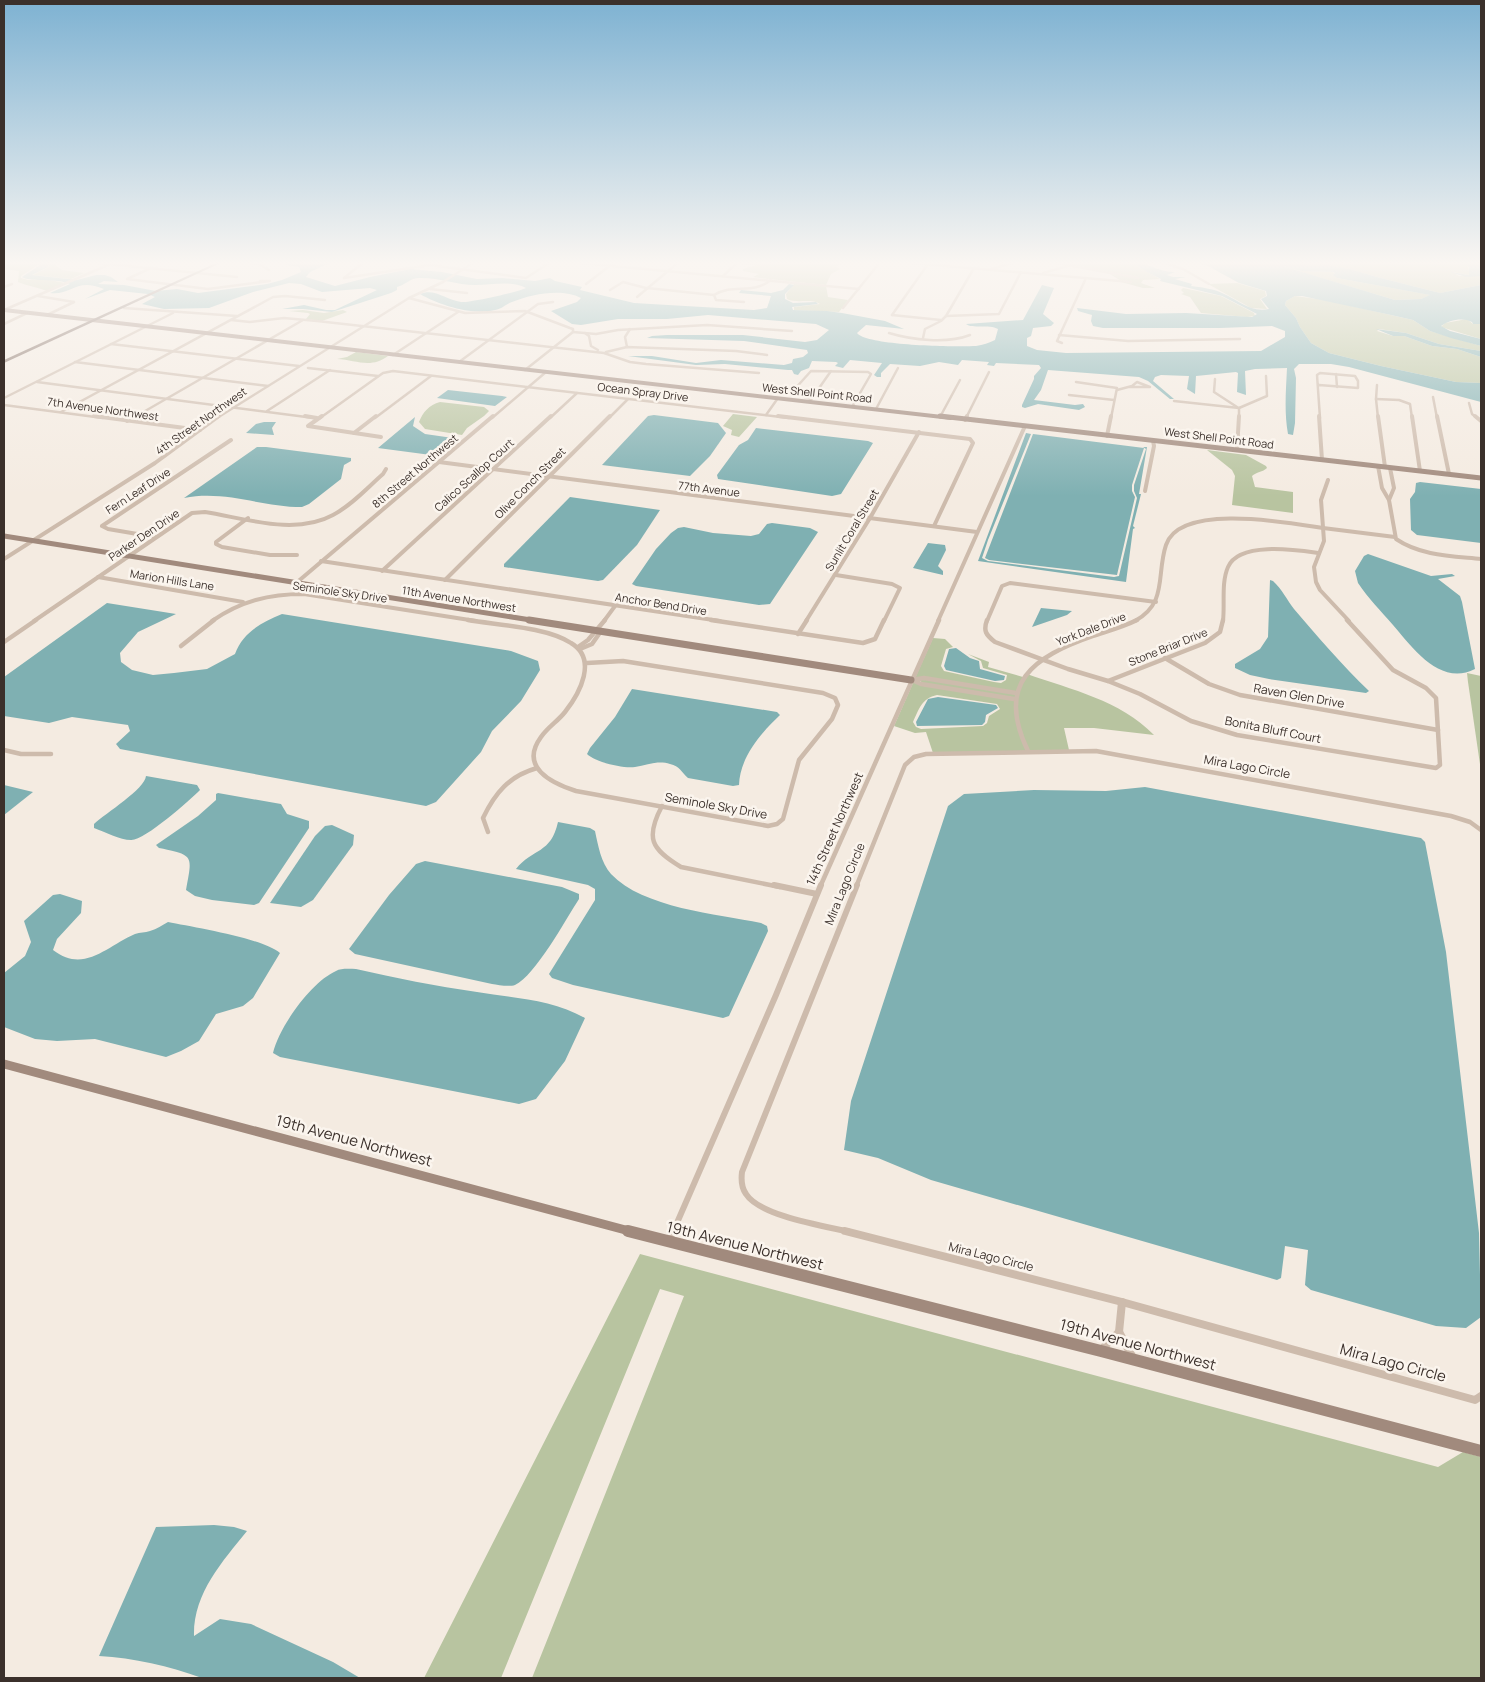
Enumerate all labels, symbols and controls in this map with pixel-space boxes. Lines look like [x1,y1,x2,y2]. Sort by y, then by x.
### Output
street label: Ocean Spray Drive [597,378,690,405]
street label: West Shell Point Road [761,379,873,406]
street label: 4th Street Northwest [152,384,249,458]
street label: 7th Avenue Northwest [46,393,160,424]
street label: West Shell Point Road [1163,423,1275,452]
street label: 8th Street Northwest [369,430,461,511]
street label: Calico Scallop Court [431,435,517,514]
street label: Olive Conch Street [491,444,569,522]
street label: Fern Leaf Drive [102,464,173,517]
street label: 77th Avenue [677,477,741,500]
street label: Sunlit Coral Street [821,486,882,573]
street label: Parker Den Drive [105,505,183,564]
street label: Marion Hills Lane [129,565,216,594]
street label: Seminole Sky Drive [292,577,389,606]
street label: 11th Avenue Northwest [401,582,517,615]
street label: Anchor Bend Drive [614,589,709,618]
street label: York Dale Drive [1054,608,1128,649]
street label: Stone Briar Drive [1126,624,1210,669]
street label: Raven Glen Drive [1252,679,1346,712]
street label: Bonita Bluff Court [1223,712,1323,747]
street label: Mira Lago Circle [1203,751,1292,782]
street label: 14th Street Northwest [802,769,867,888]
street label: Seminole Sky Drive [664,788,769,823]
street label: Mira Lago Circle [820,840,869,927]
street label: 19th Avenue Northwest [274,1110,434,1171]
street label: 19th Avenue Northwest [665,1216,826,1275]
street label: Mira Lago Circle [947,1238,1036,1275]
street label: 19th Avenue Northwest [1058,1314,1218,1375]
street label: Mira Lago Circle [1338,1338,1449,1387]

